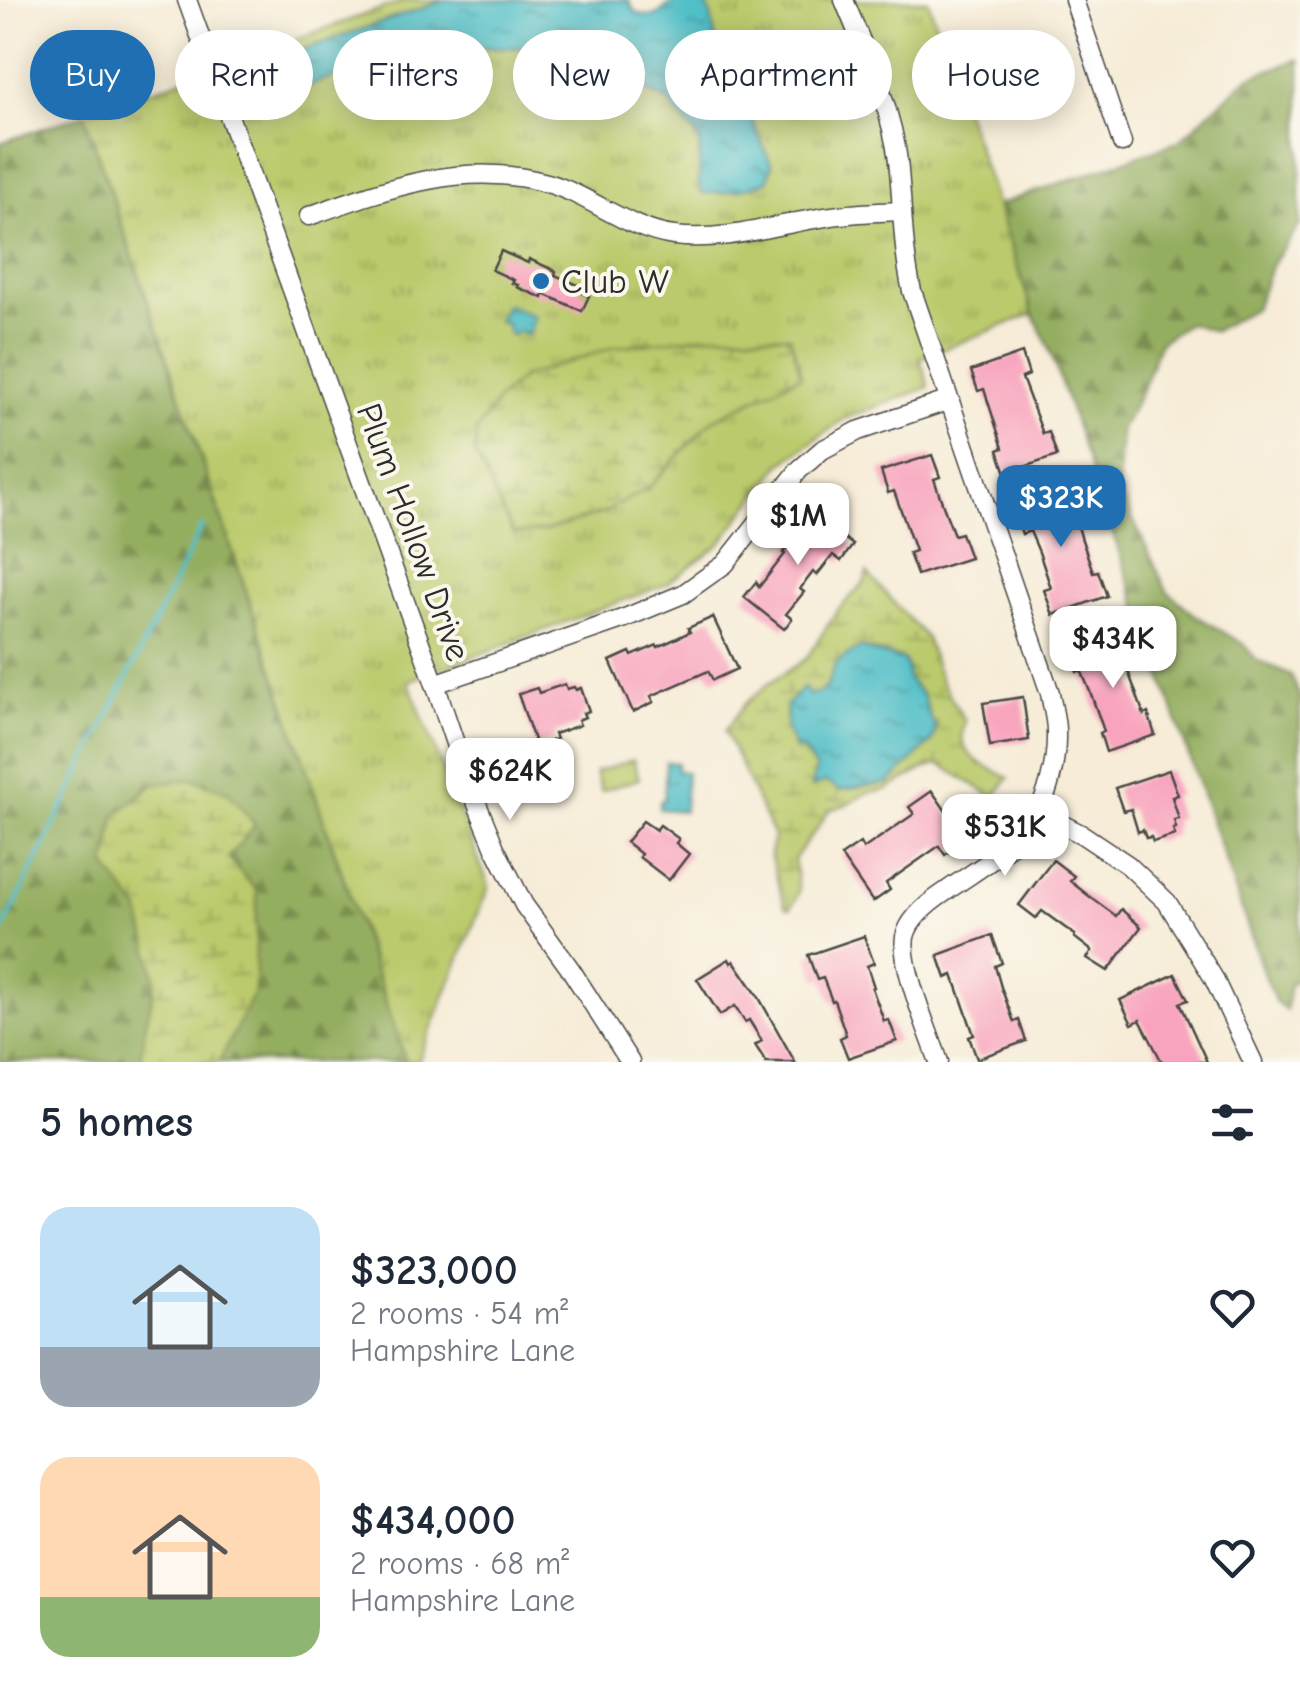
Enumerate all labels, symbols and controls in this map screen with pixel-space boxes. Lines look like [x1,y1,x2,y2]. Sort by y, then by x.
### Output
chip: Buy [30,30,155,120]
chip: Rent [175,30,313,120]
chip: Filters [333,30,493,120]
chip: New [513,30,645,120]
chip: Apartment [665,30,892,120]
chip: House [912,30,1075,120]
place label: Club W [561,261,669,302]
marker: Club W [530,270,552,292]
street label: Plum Hollow Drive [348,398,479,667]
pin: $323K [991,465,1131,550]
text: $323K [1019,479,1103,516]
pin: $1M [750,483,846,568]
text: $1M [769,497,827,534]
pin: $434K [1043,606,1183,691]
text: $434K [1071,620,1155,657]
pin: $624K [440,738,580,823]
text: $624K [468,752,552,789]
pin: $531K [935,794,1075,879]
text: $531K [964,808,1046,845]
icon: filters [1205,1095,1260,1150]
text: 5 homes [40,1098,193,1147]
text: $323,000 [350,1246,518,1295]
icon: home [120,1247,240,1367]
icon: heart [1205,1280,1260,1335]
text: 2 rooms · 54 m² [350,1295,568,1332]
text: Hampshire Lane [350,1332,575,1369]
text: $434,000 [350,1496,515,1545]
icon: home [120,1497,240,1617]
icon: heart [1205,1530,1260,1585]
text: 2 rooms · 68 m² [350,1545,569,1582]
text: Hampshire Lane [350,1582,575,1619]

